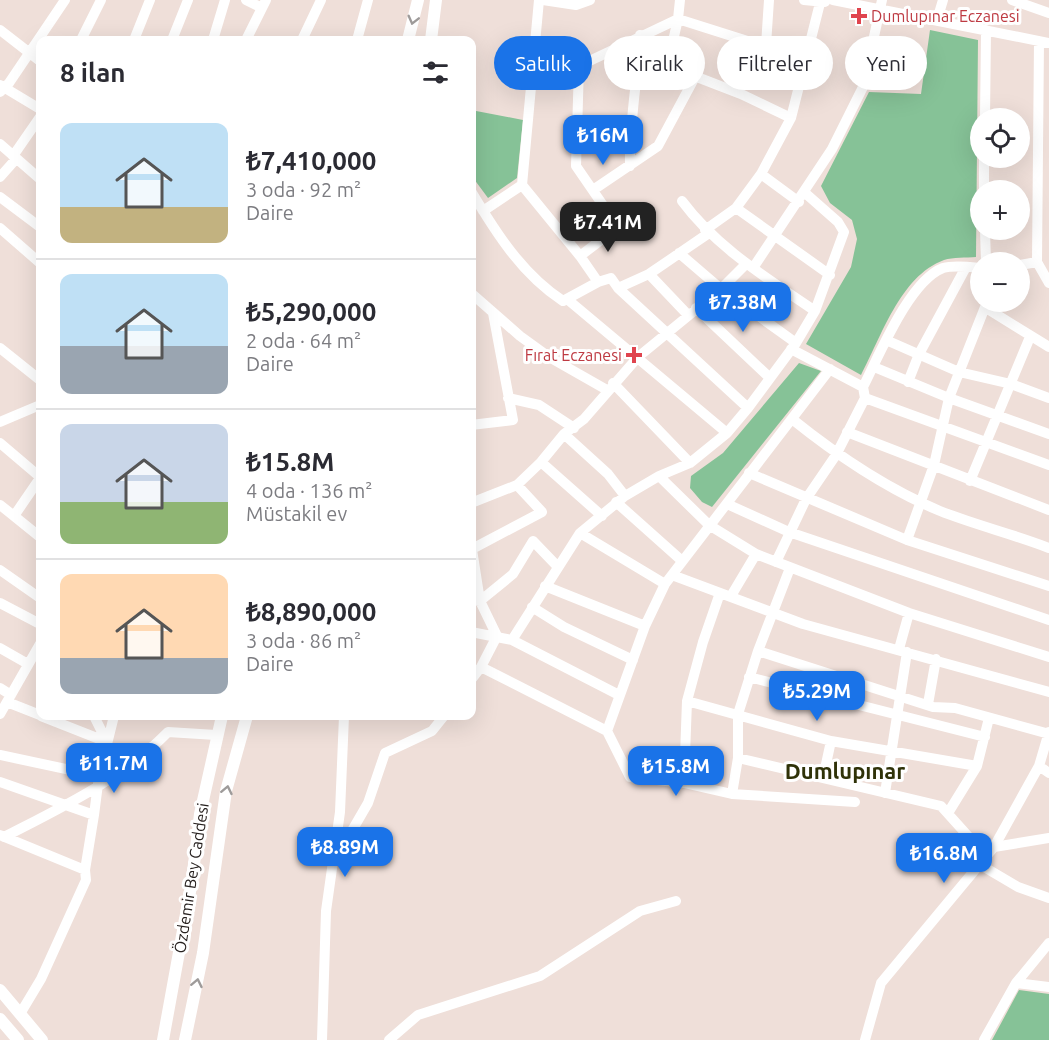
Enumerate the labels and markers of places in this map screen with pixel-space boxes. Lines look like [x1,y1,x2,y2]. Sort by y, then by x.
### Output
place label: Dumlupınar Eczanesi [871,7,1020,25]
marker: Dumlupınar Eczanesi [852,9,866,23]
pin: ₺16M [567,115,639,166]
pin: ₺7.41M [559,202,657,253]
pin: ₺7.38M [694,282,792,333]
place label: Fırat Eczanesi [525,346,622,364]
marker: Fırat Eczanesi [627,348,641,362]
pin: ₺5.29M [768,671,866,722]
pin: ₺11.7M [65,743,163,794]
pin: ₺15.8M [627,746,725,797]
pin: ₺8.89M [296,827,394,878]
pin: ₺16.8M [895,833,993,884]

